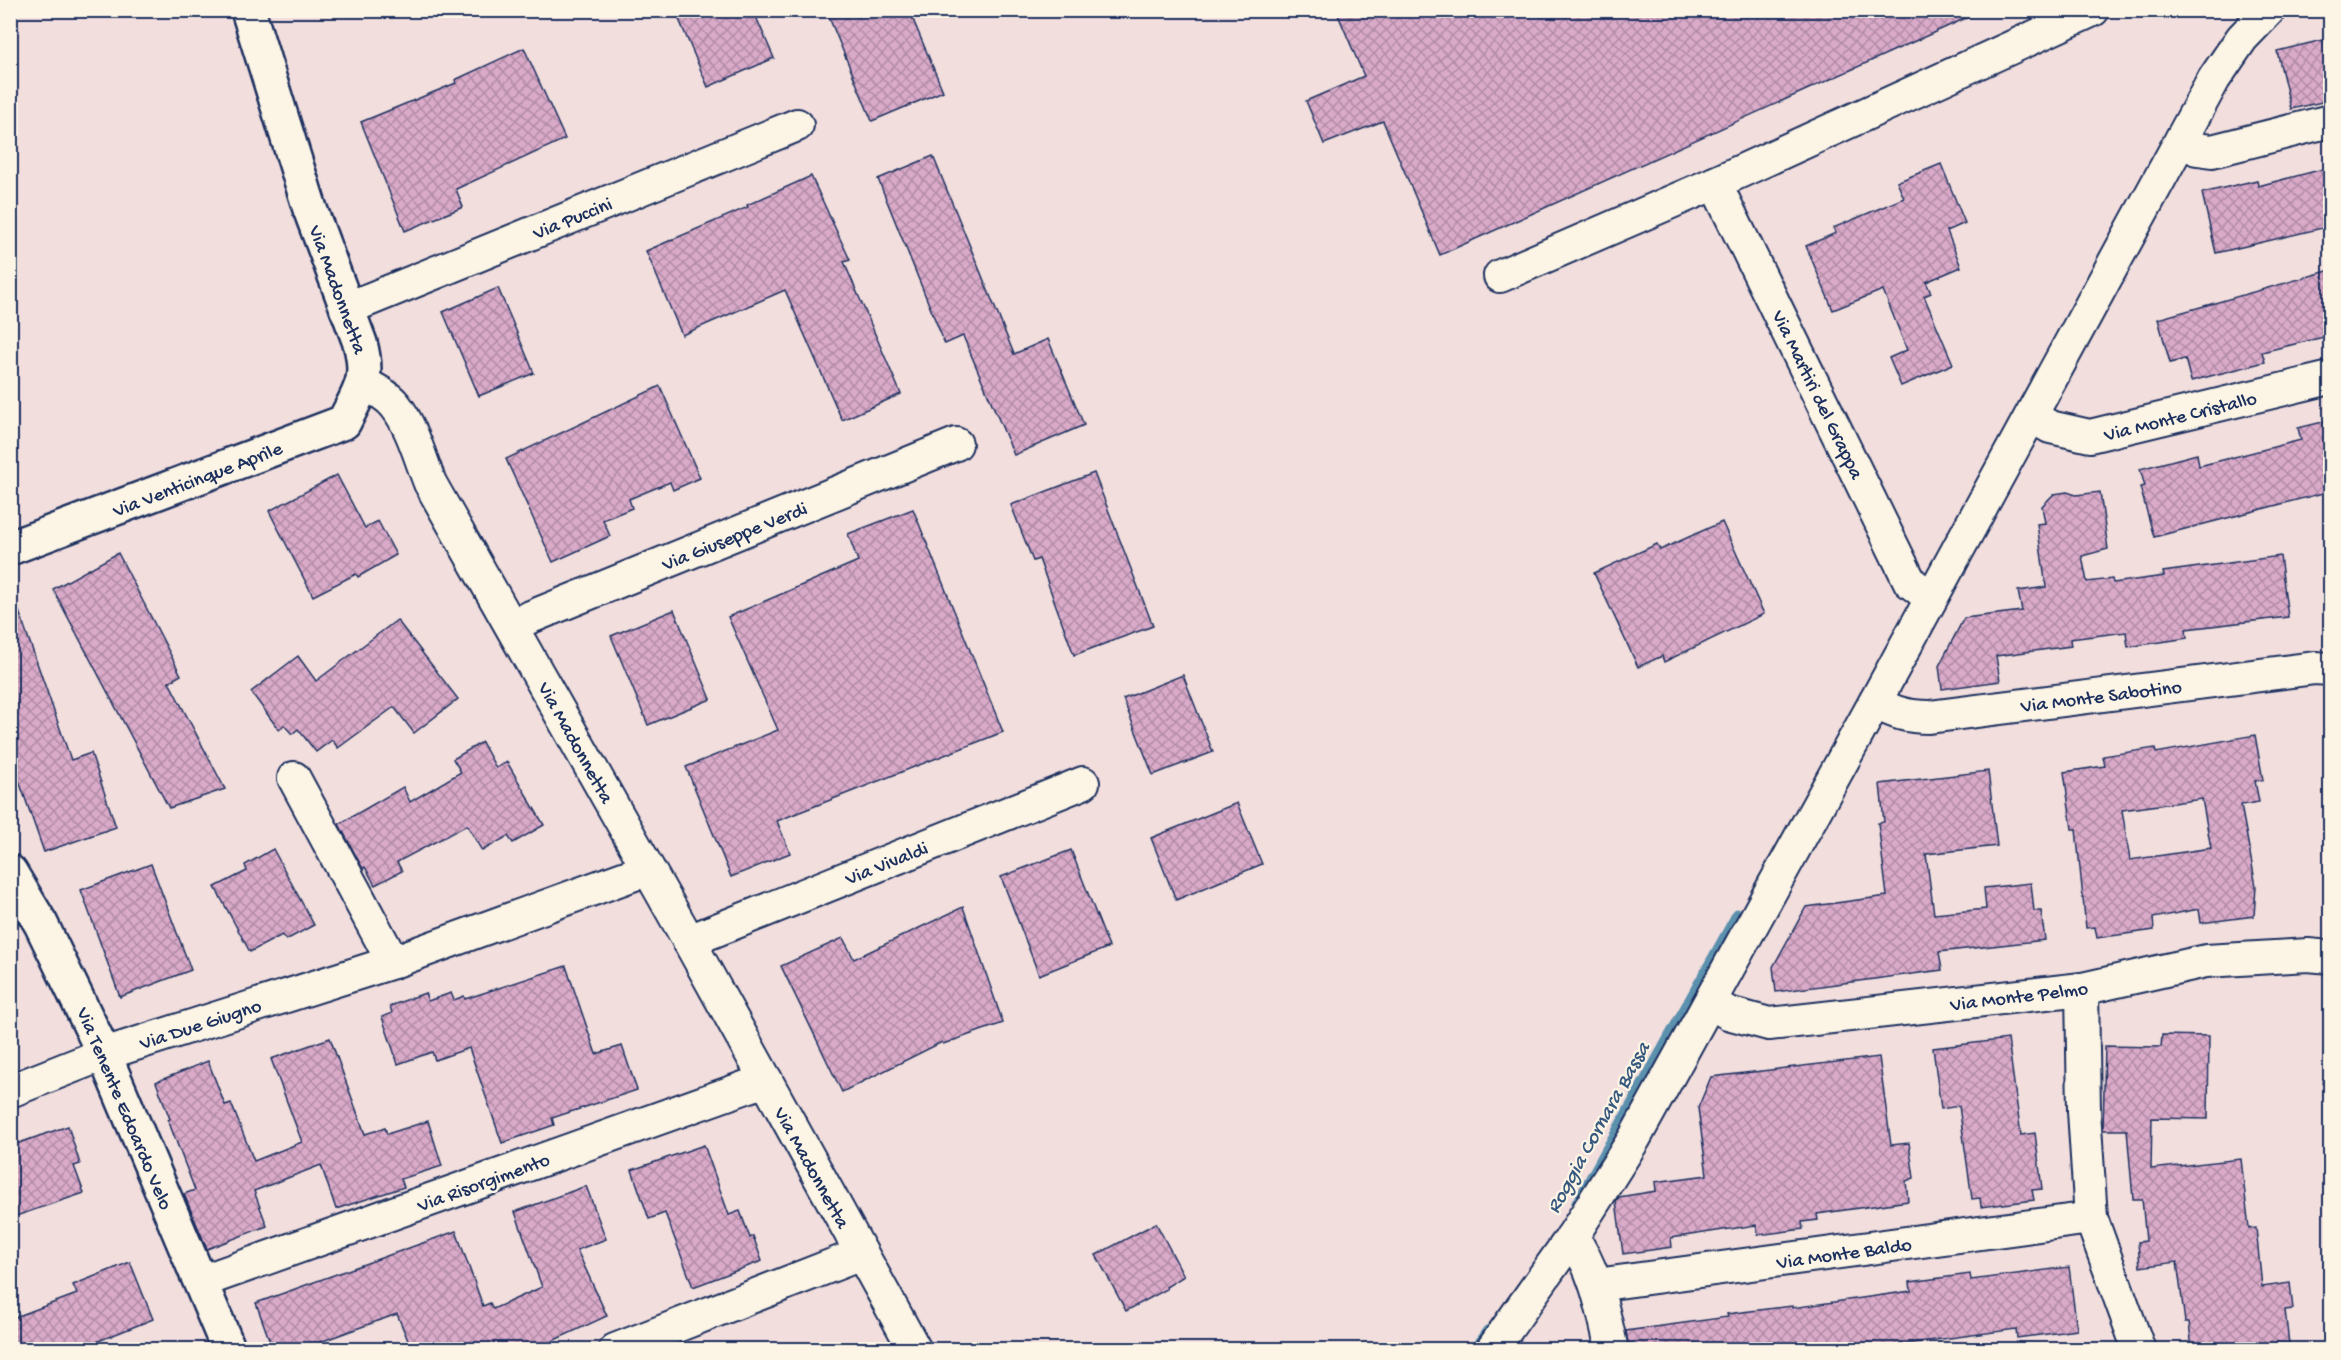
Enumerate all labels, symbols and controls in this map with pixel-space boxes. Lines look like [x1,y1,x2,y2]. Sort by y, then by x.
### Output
street label: Via Puccini [529,194,616,247]
street label: Via Madonnetta [301,222,370,358]
street label: Via Martiri del Grappa [1765,307,1867,484]
street label: Via Monte Cristallo [2101,388,2259,449]
street label: Via Venticinque Aprile [109,438,287,525]
street label: Via Giuseppe Verdi [658,499,811,578]
street label: Via Monte Sabotino [2019,677,2183,720]
street label: Via Madonnetta [531,678,617,809]
street label: Via Vivaldi [842,838,932,893]
street label: Via Monte Pelmo [1948,979,2090,1018]
street label: Via Due Giugno [136,996,265,1057]
street label: Via Tenente Edoardo Velo [69,1004,176,1214]
water label: Roggia Cornara Bassa [1543,1038,1658,1219]
street label: Via Madonnetta [767,1103,853,1234]
street label: Via Risorgimento [414,1150,554,1219]
street label: Via Monte Baldo [1774,1235,1913,1276]

